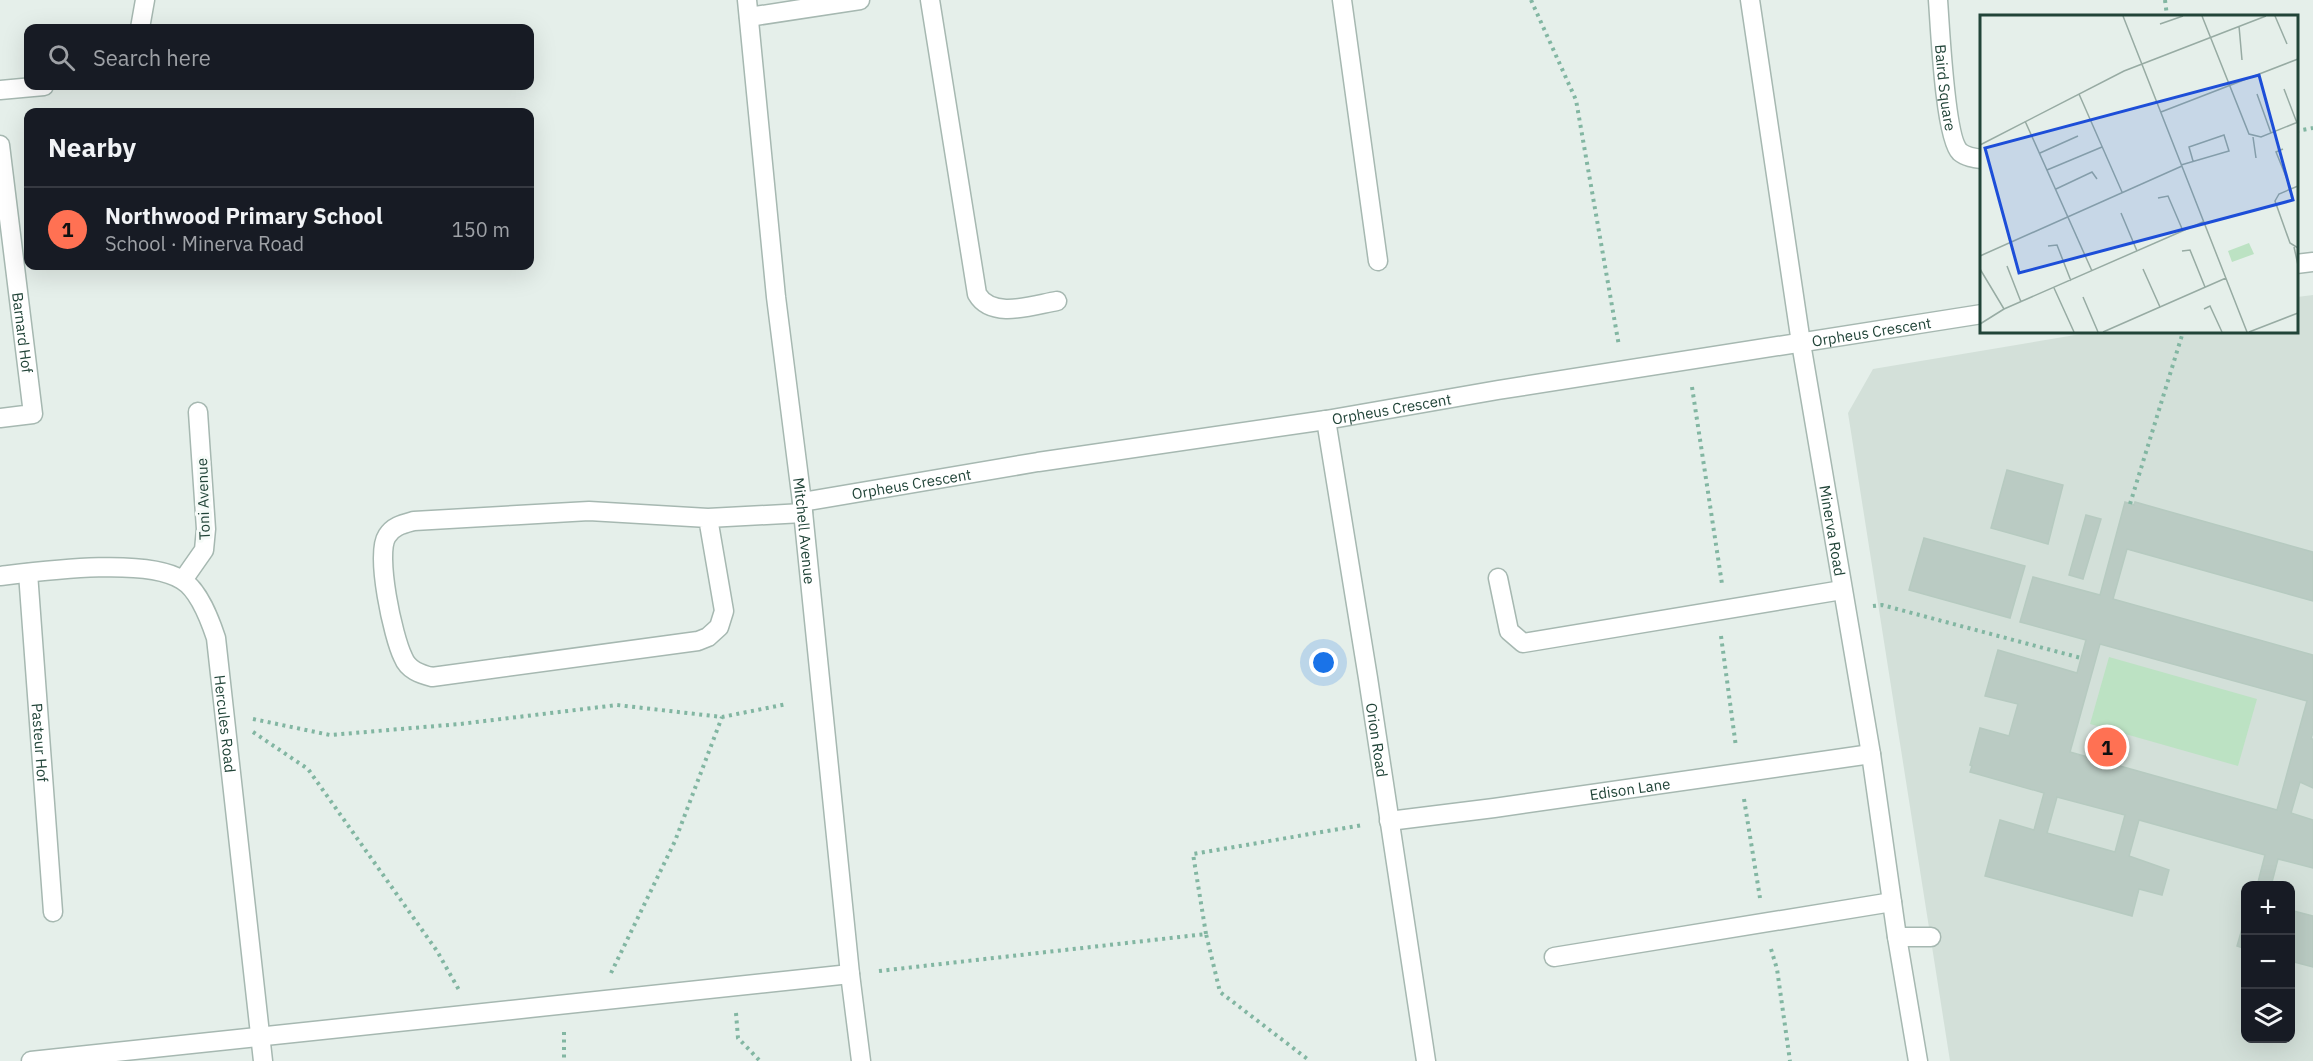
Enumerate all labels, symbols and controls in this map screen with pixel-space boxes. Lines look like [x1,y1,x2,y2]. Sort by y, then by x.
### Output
inset map [1980,15,2298,333]
search box [24,24,534,90]
icon: search [45,41,78,74]
text: Search here [93,43,211,72]
street label: Baird Square [1932,44,1961,133]
text: Nearby [48,130,136,164]
text: Northwood Primary School [105,201,383,230]
text: 1 [62,216,74,243]
text: 150 m [452,216,510,243]
text: School · Minerva Road [105,230,304,257]
street label: Barnard Hof [9,291,37,374]
street label: Orpheus Crescent [1810,313,1933,350]
street label: Orpheus Crescent [1330,389,1453,428]
street label: Toni Avenue [192,458,214,540]
street label: Orpheus Crescent [850,464,973,503]
street label: Mitchell Avenue [789,476,820,585]
street label: Minerva Road [1816,484,1850,577]
your location [1309,648,1338,677]
street label: Hercules Road [211,674,240,773]
street label: Orion Road [1362,701,1392,778]
street label: Pasteur Hof [28,702,53,783]
pin: 1 [2088,724,2126,770]
street label: Edison Lane [1588,773,1671,804]
map controls [2241,881,2295,1043]
button: + [2241,881,2295,935]
button: − [2241,935,2295,989]
button: layers [2241,989,2295,1043]

